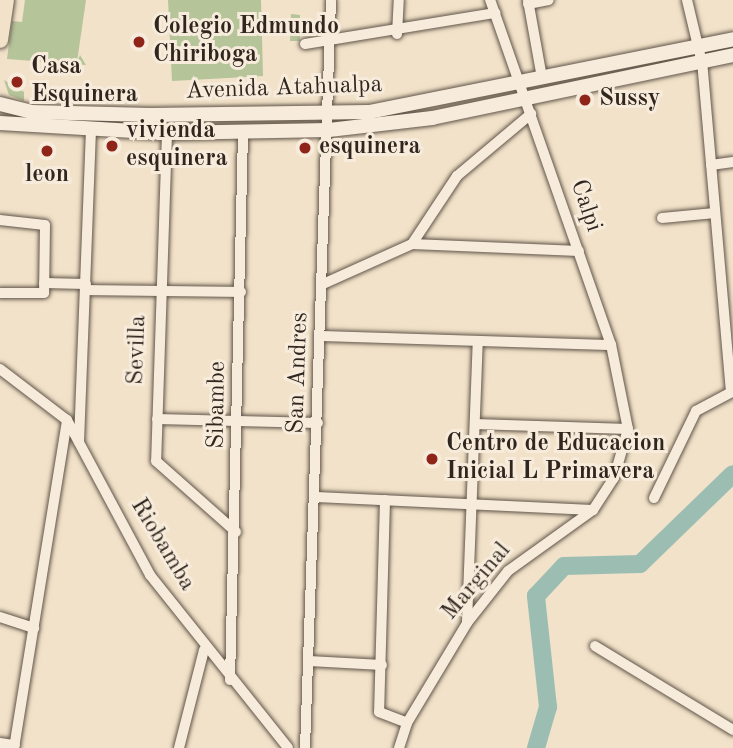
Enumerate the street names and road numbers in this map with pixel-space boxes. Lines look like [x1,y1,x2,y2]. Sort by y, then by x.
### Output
street label: Avenida Atahualpa [185,71,383,107]
street label: Calpi [563,176,607,236]
street label: San Andres [282,312,316,434]
street label: Sevilla [122,315,154,385]
street label: Sibambe [203,361,233,449]
street label: Riobamba [123,493,201,597]
street label: Marginal [436,537,518,627]

